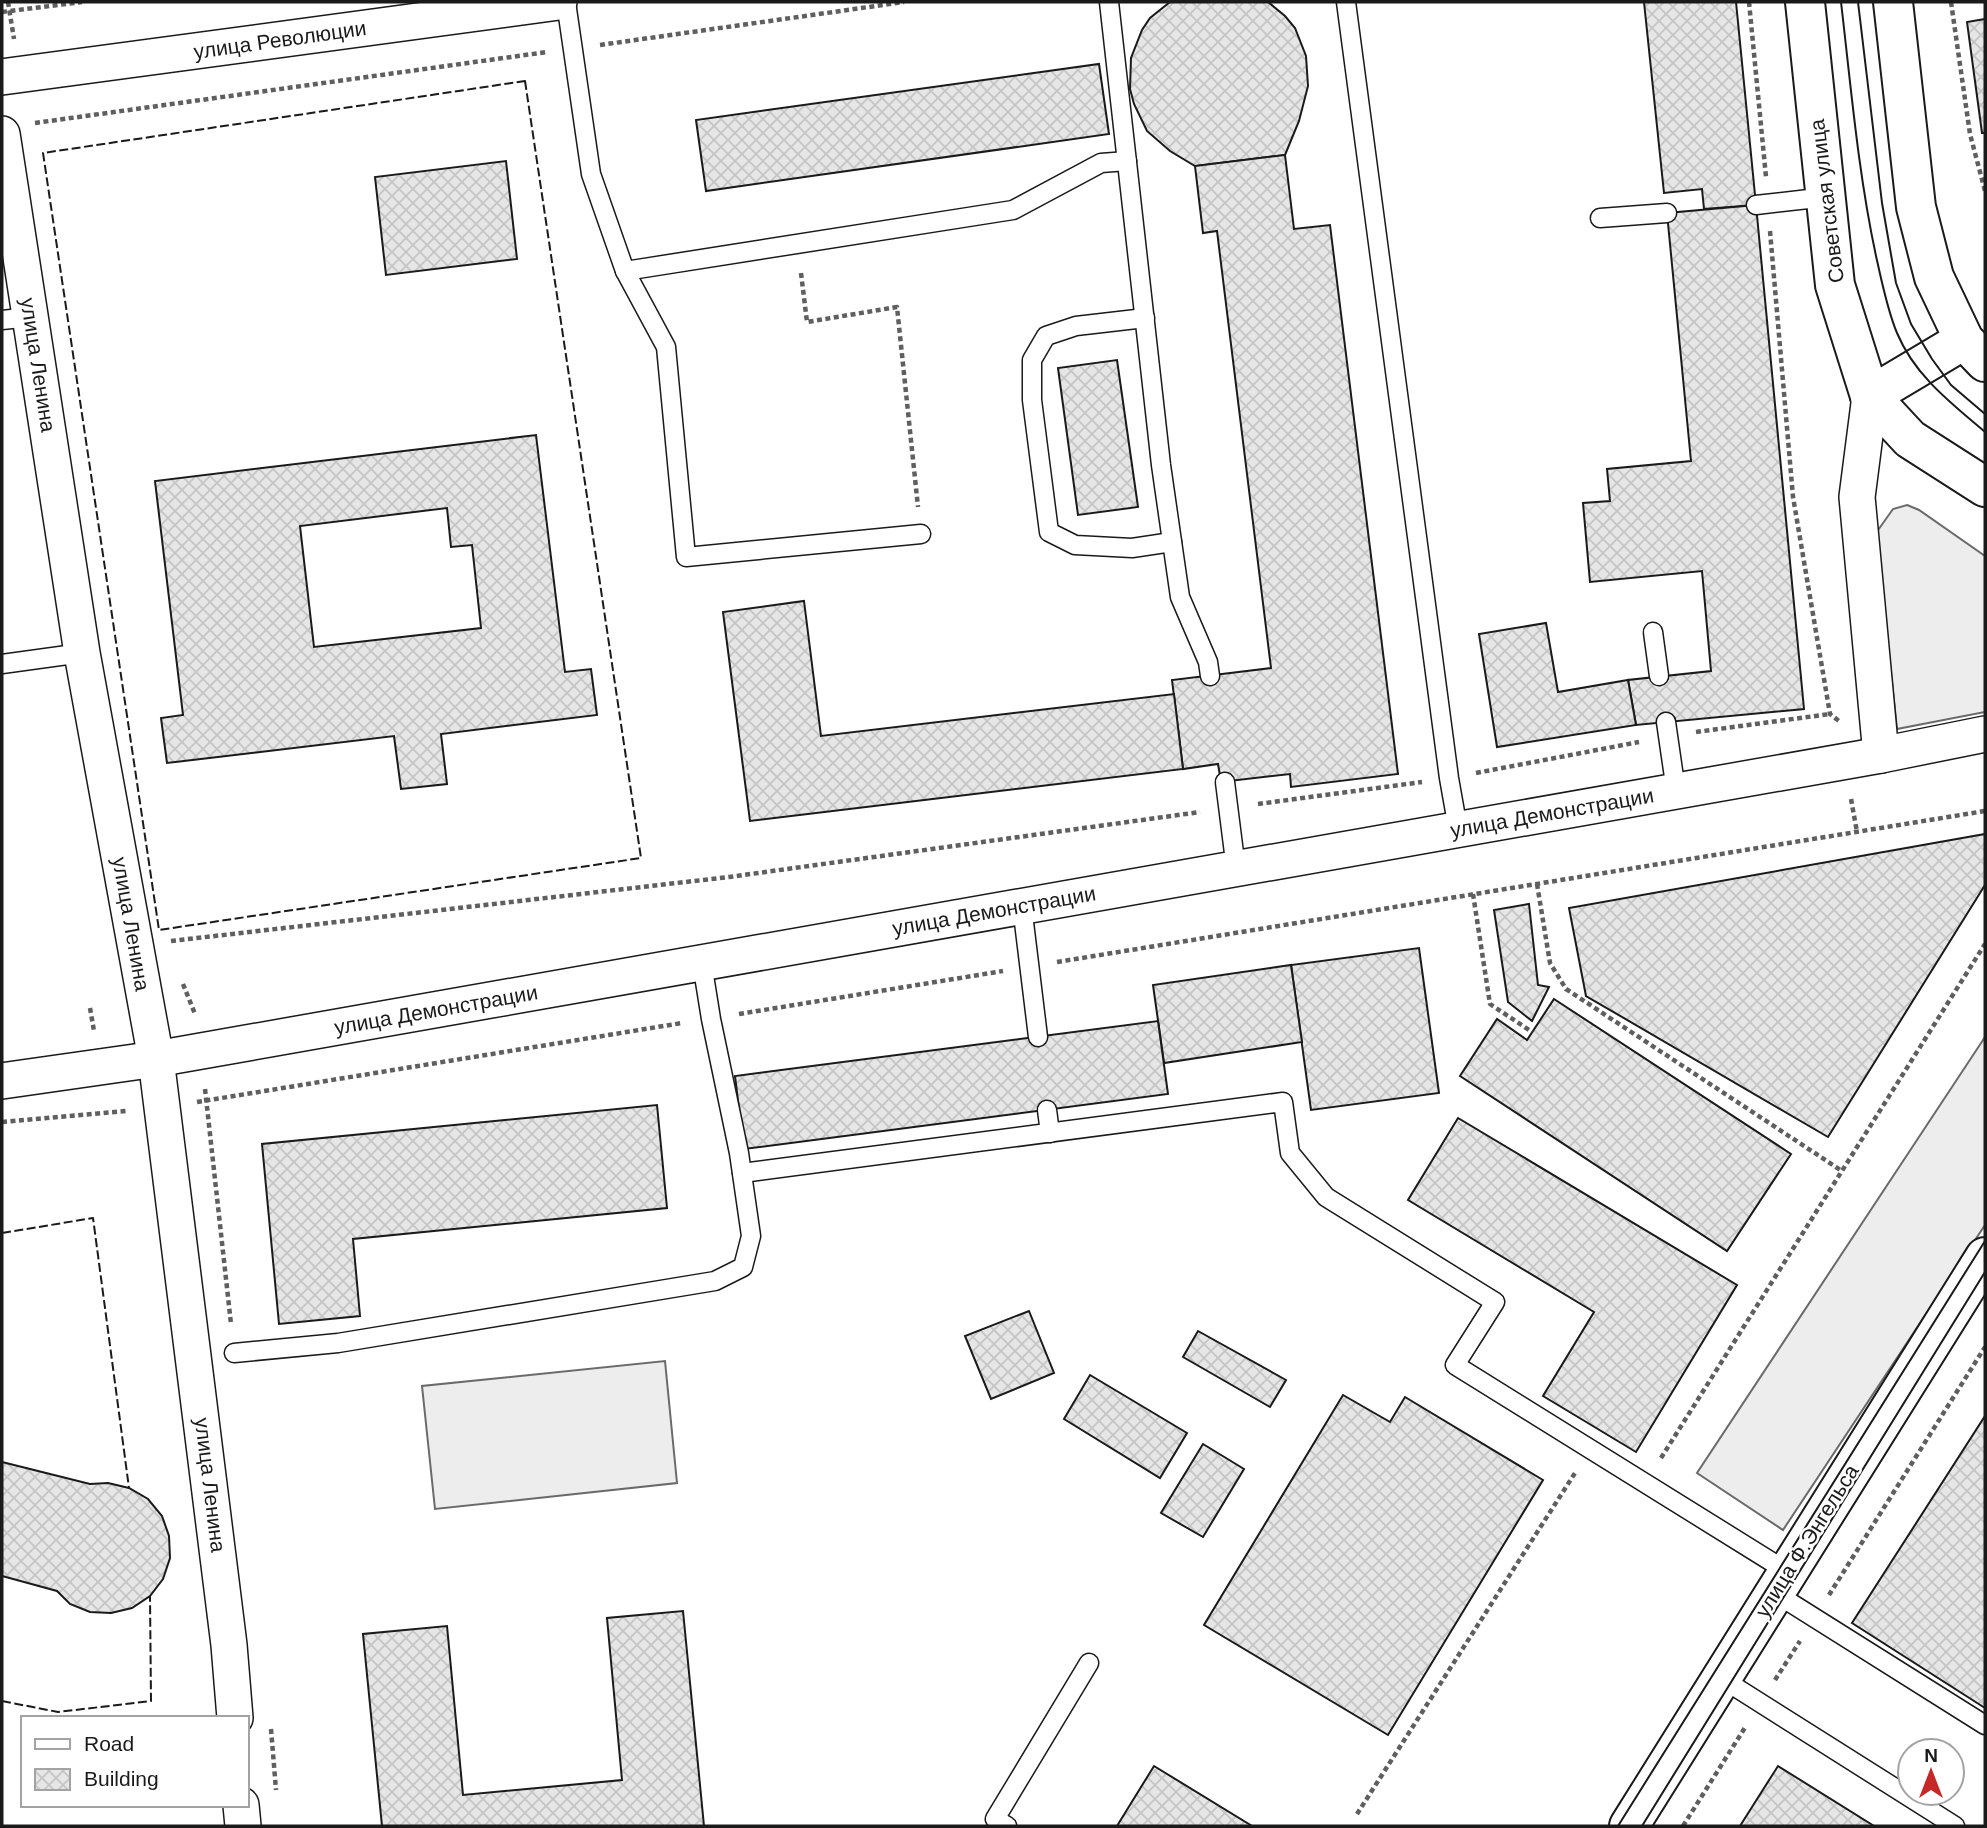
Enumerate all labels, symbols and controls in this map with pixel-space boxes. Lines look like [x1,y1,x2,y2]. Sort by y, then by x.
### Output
street label: улица Революции [192,16,368,63]
street label: Советская улица [1805,118,1848,284]
street label: улица Ленина [17,296,61,434]
street label: улица Демонстрации [1448,783,1655,842]
street label: улица Ленина [108,855,155,993]
street label: улица Демонстрации [890,881,1097,940]
street label: улица Демонстрации [332,980,539,1039]
street label: улица Ленина [191,1416,230,1554]
street label: улица Ф.Энгельса [1750,1460,1863,1621]
legend [21,1716,248,1807]
text: Road [84,1732,134,1755]
north arrow [1896,1737,1966,1807]
text: N [1924,1745,1938,1766]
text: Building [84,1767,159,1790]

